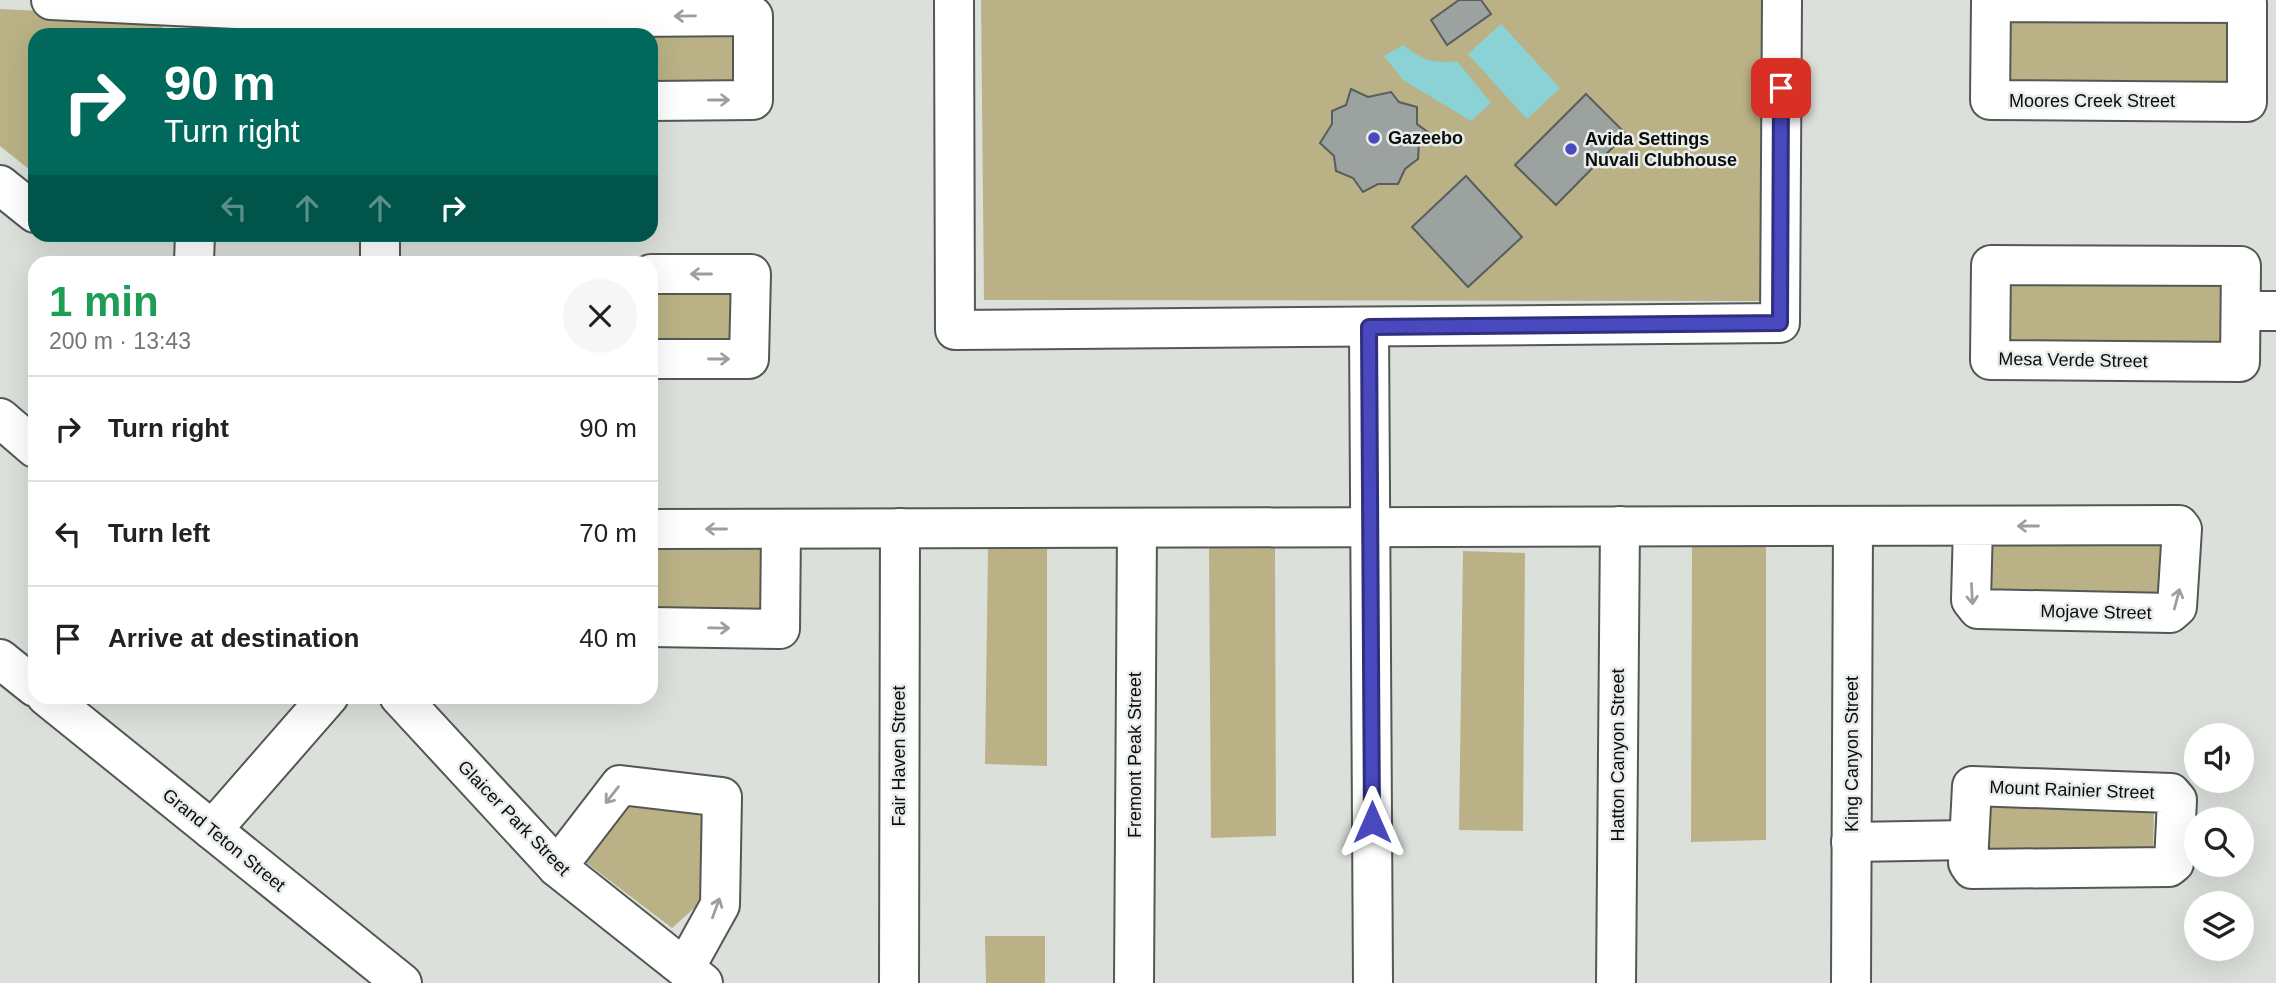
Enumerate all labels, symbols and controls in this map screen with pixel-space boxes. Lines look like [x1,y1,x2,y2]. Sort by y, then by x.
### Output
one-way arrow [674,10,697,23]
icon: right [49,56,140,147]
text: 90 m [164,56,276,110]
pin [1751,58,1811,118]
icon: arrive [1762,69,1800,107]
street label: Moores Creek Street [2009,91,2175,111]
one-way arrow [707,93,730,107]
text: Turn right [164,113,300,149]
place label: Gazeebo [1388,128,1463,148]
place label: Avida Settings Nuvali Clubhouse [1585,129,1737,170]
marker: Gazeebo [1366,130,1382,146]
marker: Avida Settings Nuvali Clubhouse [1563,141,1579,157]
icon: left [215,189,253,227]
icon: ahead [288,189,326,227]
icon: ahead [361,189,399,227]
icon: right [434,189,472,227]
one-way arrow [690,267,713,281]
text: 1 min [49,278,159,325]
button: close [563,279,637,353]
text: 200 m · 13:43 [49,328,191,354]
street label: Mesa Verde Street [1998,349,2148,371]
one-way arrow [708,352,731,366]
icon: right [49,410,87,448]
text: Turn right [108,413,229,443]
text: 90 m [579,413,637,443]
icon: left [49,515,87,553]
text: Turn left [108,518,210,548]
text: 70 m [579,518,637,548]
one-way arrow [2016,519,2039,533]
one-way arrow [705,522,728,536]
one-way arrow [1966,582,1979,605]
one-way arrow [2171,589,2184,611]
street label: Mojave Street [2040,601,2152,623]
icon: arrive [49,620,87,658]
one-way arrow [707,621,730,635]
text: Arrive at destination [108,623,359,653]
text: 40 m [579,623,637,653]
street label: Hatton Canyon Street [1608,668,1628,842]
street label: Fremont Peak Street [1125,672,1145,838]
street label: King Canyon Street [1842,676,1862,832]
street label: Fair Haven Street [889,685,909,827]
map controls [2184,723,2254,961]
button: sound [2184,723,2254,793]
street label: Glaicer Park Street [454,756,574,880]
street label: Mount Rainier Street [1989,777,2155,803]
street label: Grand Teton Street [159,784,289,896]
position arrow [1335,785,1409,859]
one-way arrow [605,786,620,805]
button: search [2184,807,2254,877]
button: layers [2184,891,2254,961]
one-way arrow [711,898,723,919]

